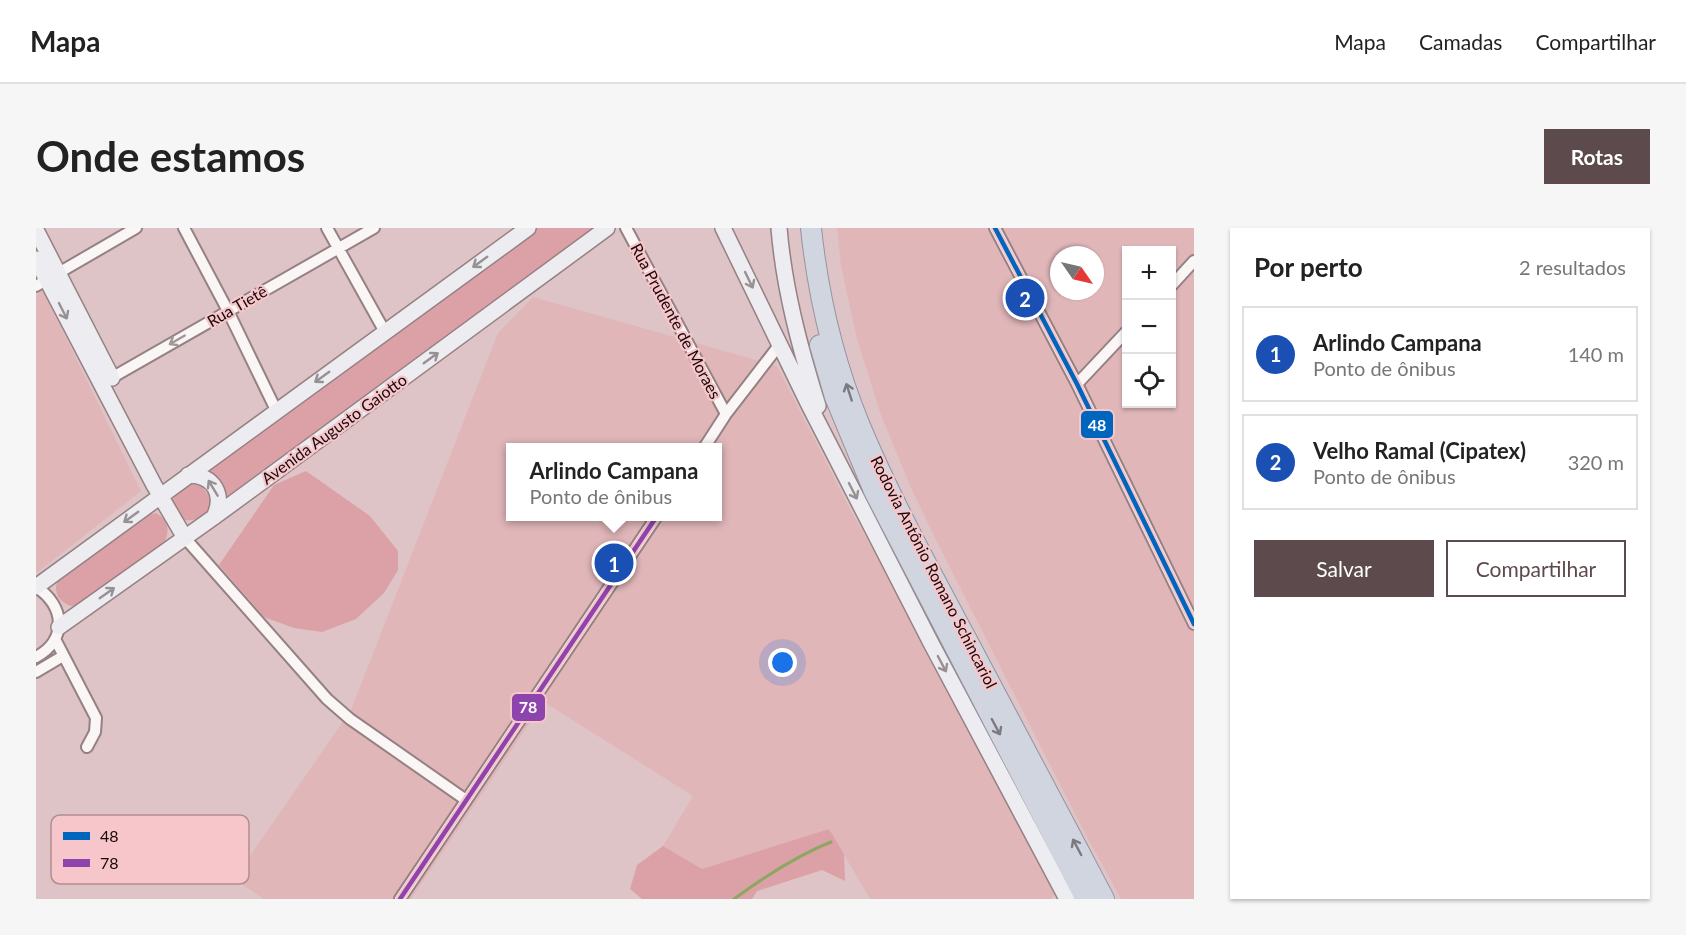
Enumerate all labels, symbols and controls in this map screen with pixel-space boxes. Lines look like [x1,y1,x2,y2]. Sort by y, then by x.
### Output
text: Mapa [30,24,100,58]
text: Mapa [1334,29,1386,54]
text: Camadas [1419,29,1502,54]
text: Compartilhar [1535,29,1656,54]
button: Rotas [1544,129,1650,184]
text: Onde estamos [36,131,305,181]
street label: Rua Prudente de Moraes [627,240,726,402]
north arrow [1050,246,1104,300]
map controls [1122,246,1176,408]
button: + [1122,246,1176,300]
text: Por perto [1254,251,1363,283]
text: 2 resultados [1519,255,1626,279]
one-way arrow [473,256,489,268]
one-way arrow [743,271,755,289]
pin: 2 [1006,276,1044,320]
street label: Rua Tietê [203,281,270,330]
button: − [1122,300,1176,354]
one-way arrow [57,302,69,319]
text: Arlindo Campana [1313,329,1482,356]
one-way arrow [169,335,186,347]
text: 1 [1270,342,1281,366]
text: 140 m [1568,342,1624,366]
one-way arrow [422,352,438,364]
button: locate [1122,354,1176,408]
text: Ponto de ônibus [1313,356,1456,380]
street label: Avenida Augusto Gaiotto [257,370,410,488]
one-way arrow [315,370,331,383]
one-way arrow [842,383,853,402]
line badge: 48 [1080,410,1114,439]
text: 48 [1088,415,1106,434]
text: Velho Ramal (Cipatex) [1313,437,1526,464]
popup [506,443,722,521]
text: 2 [1270,450,1281,474]
text: 320 m [1568,450,1624,474]
street label: Rodovia Antônio Romano Schincariol [867,452,1002,691]
text: Arlindo Campana [530,457,698,484]
text: Ponto de ônibus [1313,464,1456,488]
one-way arrow [207,480,219,497]
one-way arrow [848,481,859,499]
text: Ponto de ônibus [530,484,672,508]
one-way arrow [124,510,140,523]
pin: 1 [594,540,634,586]
button: Salvar [1254,540,1434,597]
button: Compartilhar [1446,540,1626,597]
one-way arrow [98,587,114,599]
your location [768,648,797,677]
one-way arrow [936,655,948,672]
line badge: 78 [511,693,546,722]
text: 78 [519,697,537,716]
one-way arrow [991,718,1002,736]
legend [51,815,249,884]
text: 48 [100,826,119,845]
one-way arrow [1071,839,1083,856]
text: 78 [100,853,119,872]

